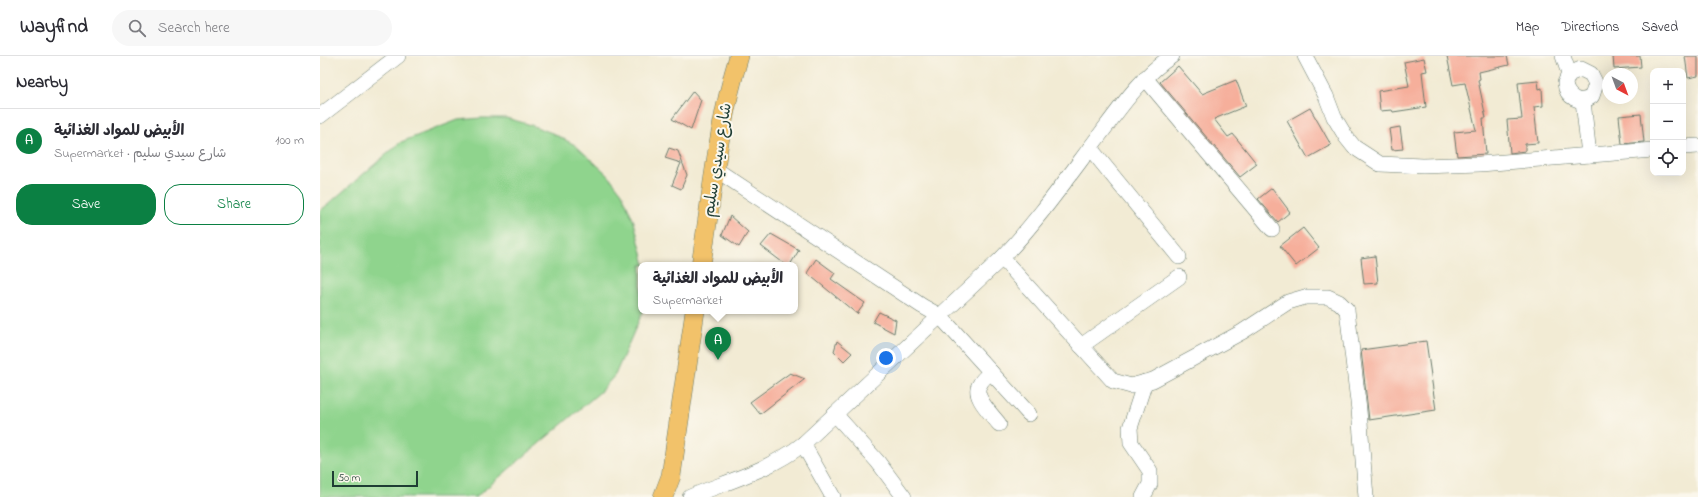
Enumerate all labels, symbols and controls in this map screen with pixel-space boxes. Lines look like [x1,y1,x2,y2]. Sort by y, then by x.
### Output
search box [112,10,392,46]
text: Wayfind [20,14,88,41]
icon: search [126,17,148,39]
text: Search here [158,17,230,39]
text: Map [1516,17,1539,38]
text: Directions [1561,17,1619,38]
text: Saved [1641,17,1678,38]
north arrow [1602,68,1638,104]
map controls [1650,68,1686,176]
button: + [1650,68,1686,104]
text: Nearby [16,70,68,95]
street label: شارع سيدي سليم [697,101,739,219]
button: − [1650,104,1686,140]
text: الأبيض للمواد الغذائية [54,120,184,142]
text: A [25,131,33,150]
text: 100 m [275,131,304,150]
button: locate [1650,140,1686,176]
text: Supermarket · شارع سيدي سليم [54,144,226,163]
button: Save [16,184,156,225]
button: Share [164,184,304,225]
popup [638,262,798,314]
text: الأبيض للمواد الغذائية [653,268,783,290]
text: Supermarket [653,291,723,310]
pin: A [705,327,731,360]
your location [876,348,896,368]
scale bar [332,469,418,488]
text: 50 m [338,470,360,486]

